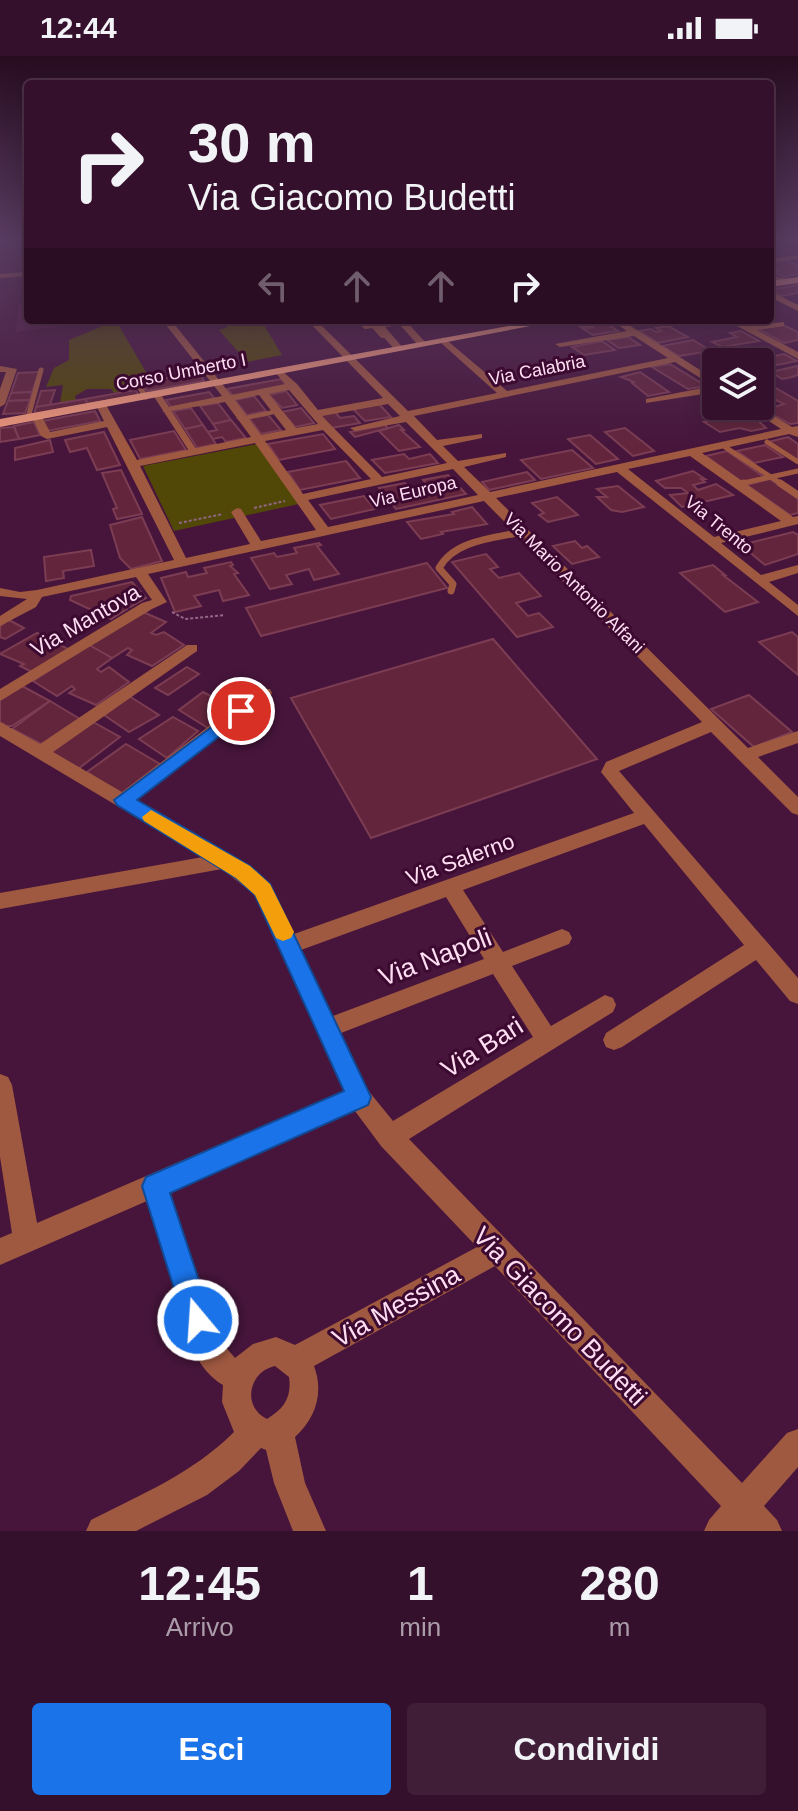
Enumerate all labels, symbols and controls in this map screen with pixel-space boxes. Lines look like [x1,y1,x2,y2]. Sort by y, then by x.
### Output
text: 12:44 [40,11,117,44]
text: 30 m [188,111,316,174]
icon: right [56,112,160,216]
text: Via Giacomo Budetti [188,177,516,218]
icon: left [251,264,295,308]
icon: ahead [335,264,379,308]
icon: ahead [419,264,463,308]
icon: right [503,264,547,308]
map controls [702,348,774,420]
button: layers [702,348,774,420]
street label: Corso Umberto I [114,350,248,394]
street label: Via Calabria [487,351,588,389]
street label: Via Europa [368,472,459,512]
street label: Via Trento [681,492,757,558]
street label: Via Mario Antonio Alfani [500,509,648,657]
street label: Via Mantova [26,579,145,662]
pin [207,677,275,745]
icon: arrive [219,689,263,733]
street label: Via Salerno [403,828,518,891]
street label: Via Napoli [375,922,495,992]
street label: Via Bari [436,1010,528,1084]
street label: Via Giacomo Budetti [467,1221,653,1411]
street label: Via Messina [327,1258,465,1353]
position arrow [156,1278,240,1362]
text: 12:45 [138,1557,261,1610]
text: 1 [407,1557,434,1610]
text: 280 [580,1557,660,1610]
text: Arrivo [166,1612,234,1642]
text: min [399,1612,441,1642]
text: m [609,1612,630,1642]
button: Esci [32,1703,391,1795]
button: Condividi [407,1703,766,1795]

